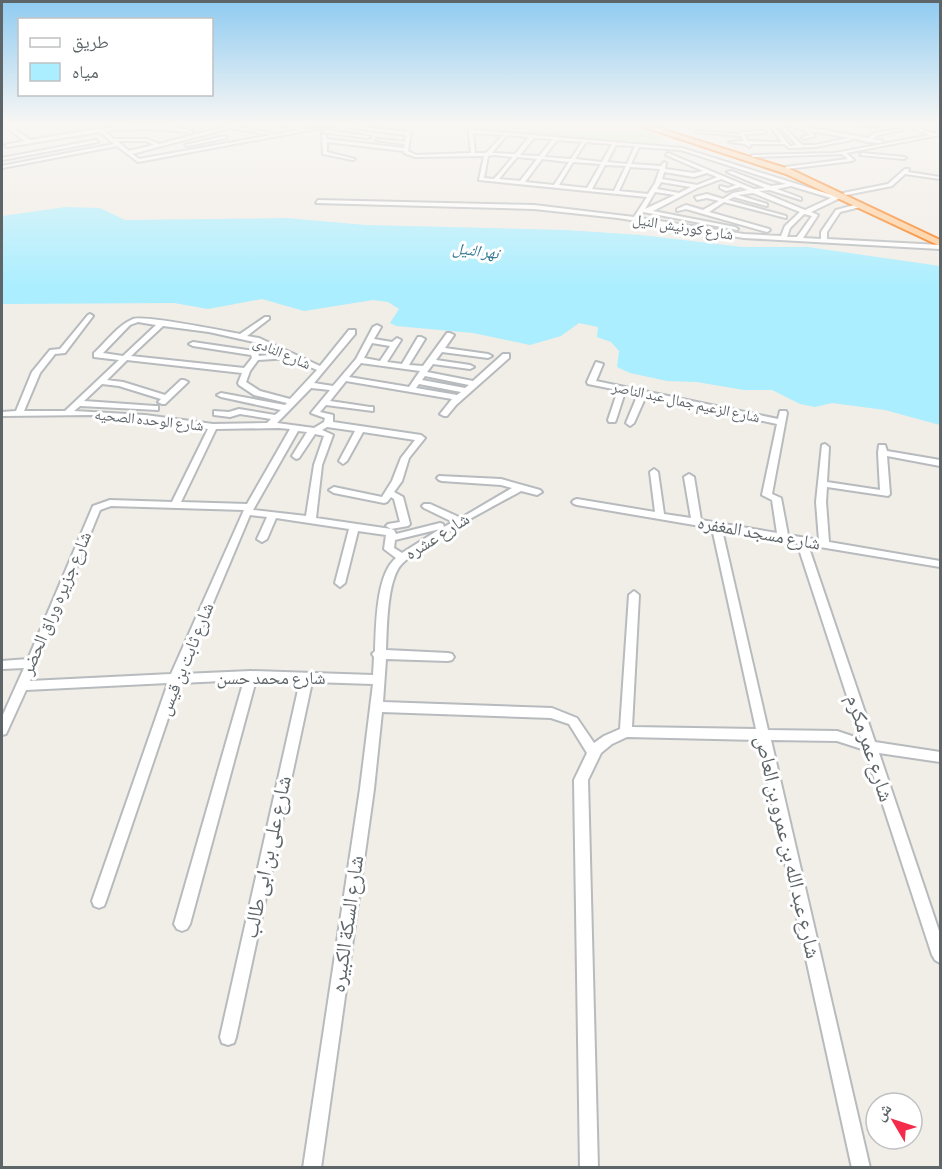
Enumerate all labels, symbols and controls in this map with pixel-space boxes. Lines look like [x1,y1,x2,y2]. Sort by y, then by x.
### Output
legend [18,18,213,96]
text: طريق [72,31,109,53]
text: مياه [72,61,99,82]
street label: شارع كورنيش النيل [631,210,735,245]
water label: نهر النيل [452,238,503,264]
street label: شارع النادى [250,333,314,374]
street label: شارع الزعيم جمال عبد الناصر [609,377,762,427]
street label: شارع الوحده الصحيه [93,405,205,436]
street label: شارع عشره [401,508,473,564]
street label: شارع مسجد المغفره [696,511,822,555]
street label: شارع جزيره وراق الحضر [15,528,96,679]
street label: شارع ثابت بن قيس [153,599,219,719]
street label: شارع محمد حسن [216,667,326,689]
street label: شارع عمر مكرم [839,691,900,805]
street label: شارع عبد الله بن عمرو بن العاص [750,733,826,961]
street label: شارع على بن ابى طالب [237,773,297,941]
street label: شارع السكة الكبيره [325,854,369,994]
north arrow [864,1091,924,1151]
text: ش [870,1099,895,1124]

